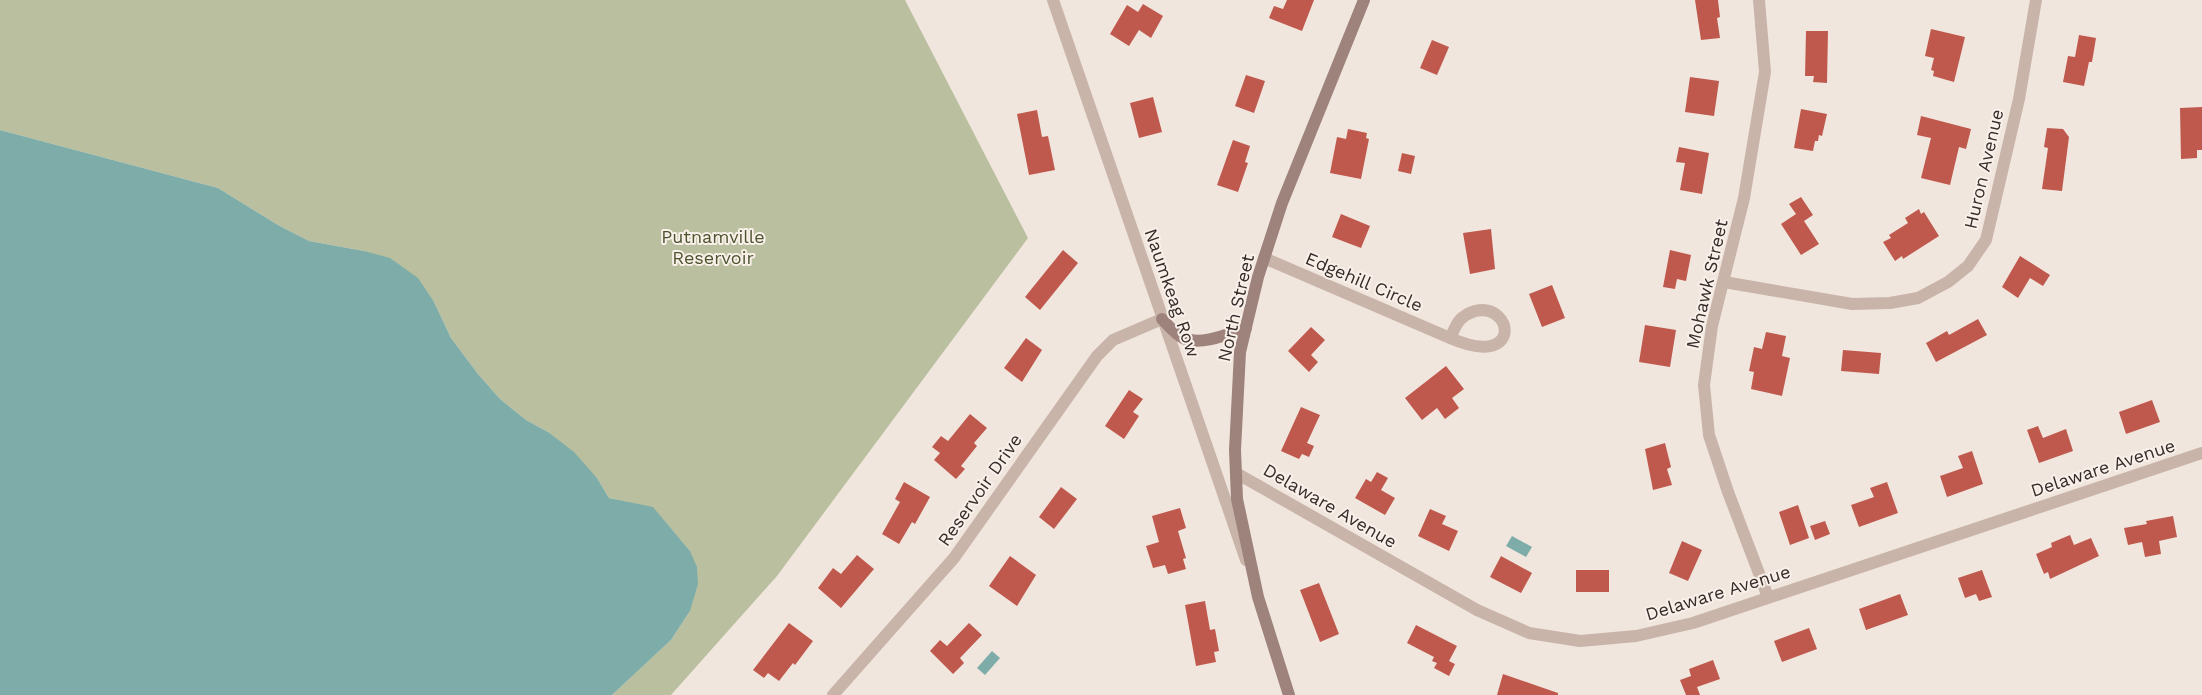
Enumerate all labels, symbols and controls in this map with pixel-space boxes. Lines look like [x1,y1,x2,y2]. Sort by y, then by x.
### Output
street label: Huron Avenue [1960,107,2007,231]
street label: Mohawk Street [1681,217,1732,351]
park label: Putnamville Reservoir [661,226,765,268]
street label: Naumkeag Row [1141,226,1204,360]
street label: Edgehill Circle [1303,247,1426,316]
street label: North Street [1213,252,1258,364]
street label: Reservoir Drive [933,430,1026,550]
street label: Delaware Avenue [2028,434,2178,501]
street label: Delaware Avenue [1260,459,1401,552]
street label: Delaware Avenue [1643,560,1793,625]

